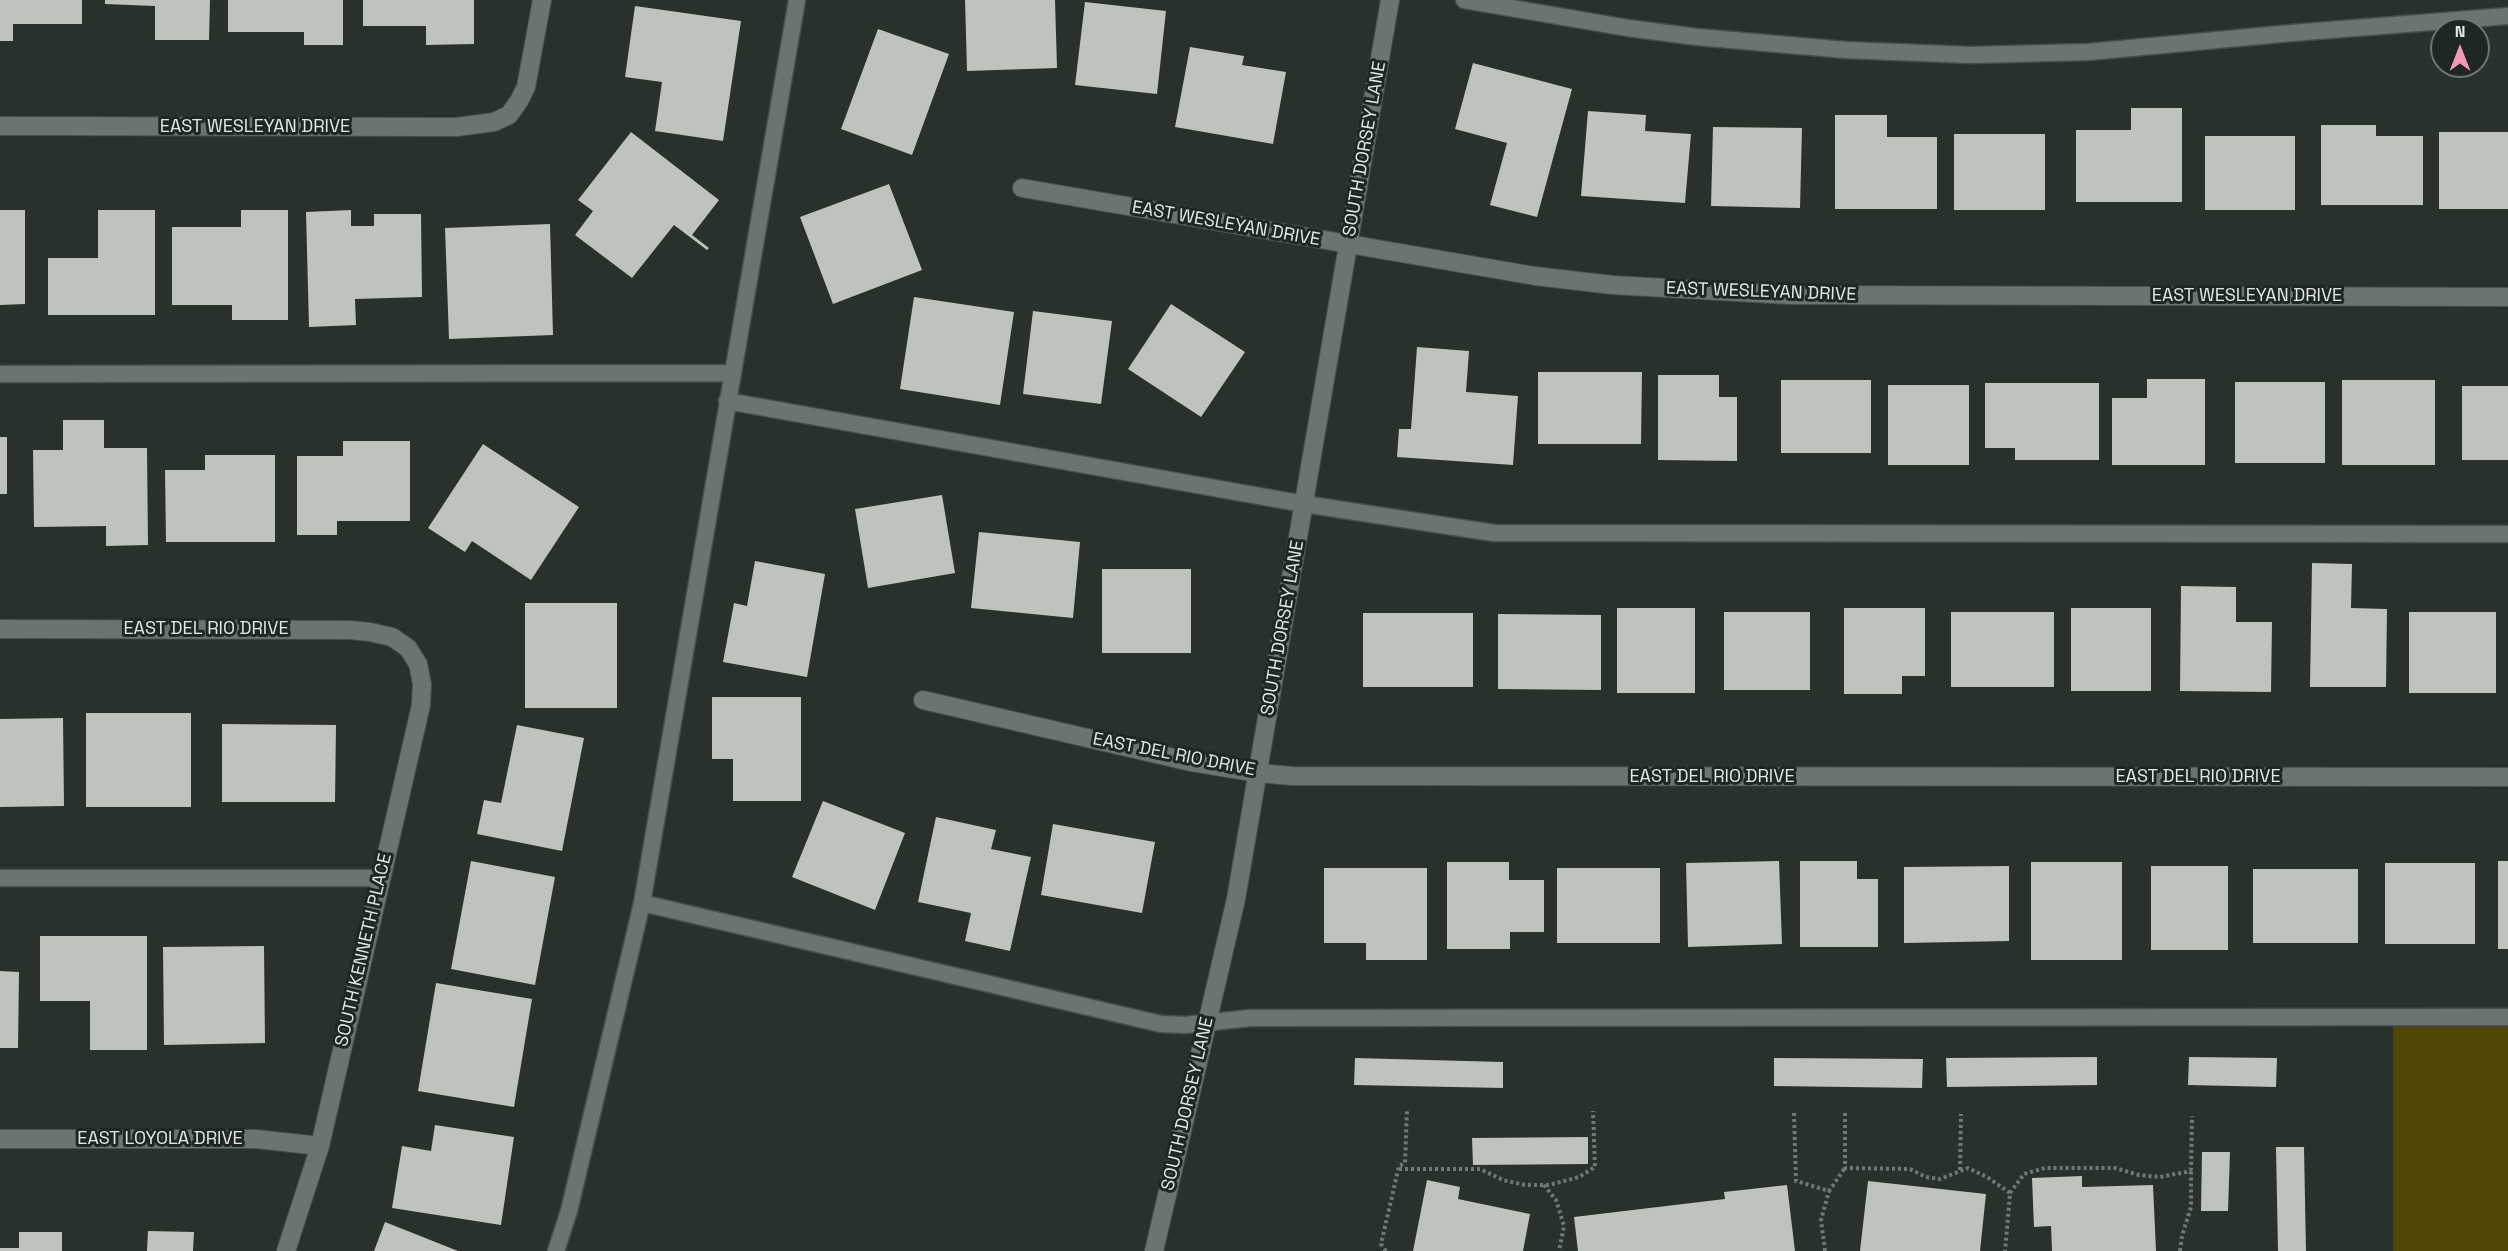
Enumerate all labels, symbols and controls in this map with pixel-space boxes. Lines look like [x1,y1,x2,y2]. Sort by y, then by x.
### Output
north arrow [2430,18,2490,78]
text: N [2455,21,2465,42]
street label: SOUTH DORSEY LANE [1339,60,1391,238]
street label: EAST WESLEYAN DRIVE [160,116,350,138]
street label: EAST WESLEYAN DRIVE [1130,197,1322,251]
street label: EAST WESLEYAN DRIVE [1665,278,1857,306]
street label: EAST WESLEYAN DRIVE [2152,285,2342,307]
street label: SOUTH DORSEY LANE [1257,539,1309,717]
street label: EAST DEL RIO DRIVE [123,618,289,640]
street label: EAST DEL RIO DRIVE [1091,729,1257,781]
street label: EAST DEL RIO DRIVE [1629,766,1795,788]
street label: EAST DEL RIO DRIVE [2115,766,2281,788]
street label: SOUTH KENNETH PLACE [331,851,397,1049]
street label: SOUTH DORSEY LANE [1158,1015,1218,1193]
street label: EAST LOYOLA DRIVE [77,1128,243,1150]

